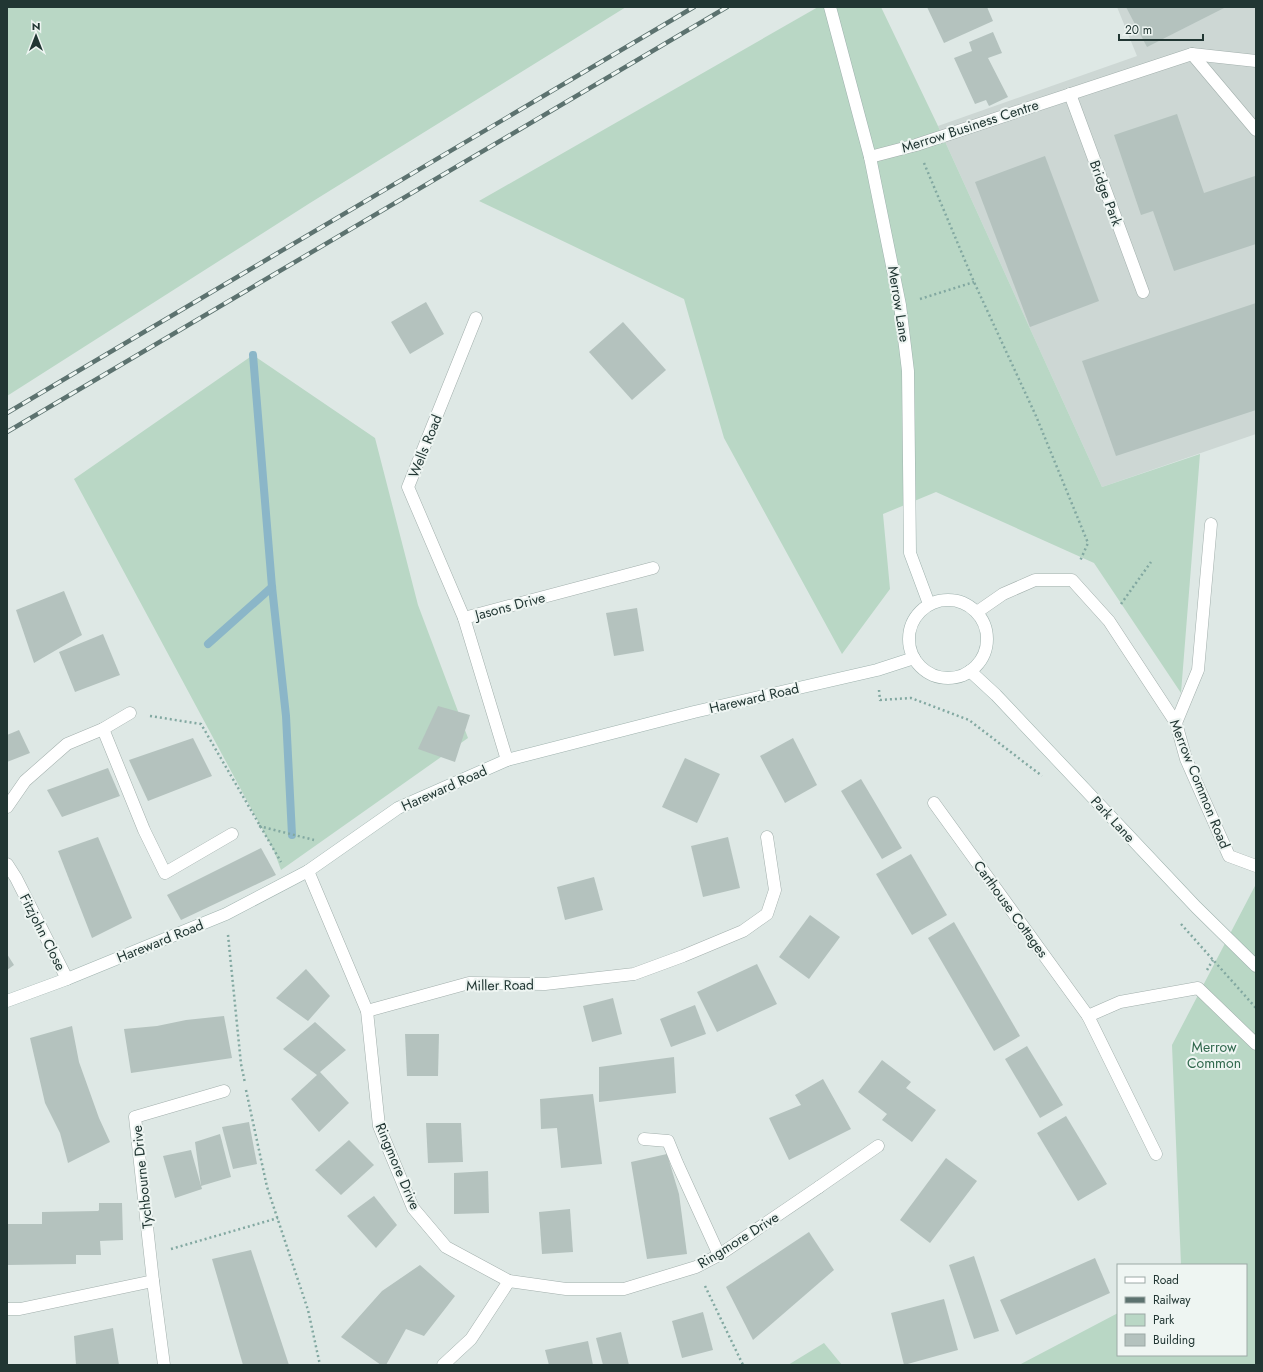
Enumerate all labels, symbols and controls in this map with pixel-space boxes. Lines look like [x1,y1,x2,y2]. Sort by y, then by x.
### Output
north arrow [16,16,56,56]
scale bar [1119,16,1203,42]
text: N [32,18,40,34]
text: 20 m [1125,21,1152,39]
street label: Merrow Business Centre [899,94,1041,158]
street label: Bridge Park [1085,157,1127,229]
street label: Merrow Lane [883,265,915,343]
street label: Wells Road [403,411,447,481]
street label: Jasons Drive [471,587,547,625]
street label: Hareward Road [707,678,801,718]
street label: Merrow Common Road [1165,716,1235,852]
street label: Hareward Road [398,760,490,816]
street label: Park Lane [1086,791,1140,847]
street label: Carthouse Cottages [969,856,1053,962]
street label: Fitzjohn Close [15,890,71,974]
street label: Hareward Road [114,915,206,967]
street label: Miller Road [466,974,534,996]
park label: Merrow Common [1187,1037,1241,1073]
street label: Ringmore Drive [371,1120,425,1212]
street label: Tychbourne Drive [127,1124,157,1230]
street label: Ringmore Drive [693,1207,783,1273]
legend [1117,1264,1247,1356]
text: Road [1153,1271,1179,1289]
text: Railway [1153,1291,1191,1309]
text: Park [1153,1311,1175,1329]
text: Building [1153,1331,1195,1349]

